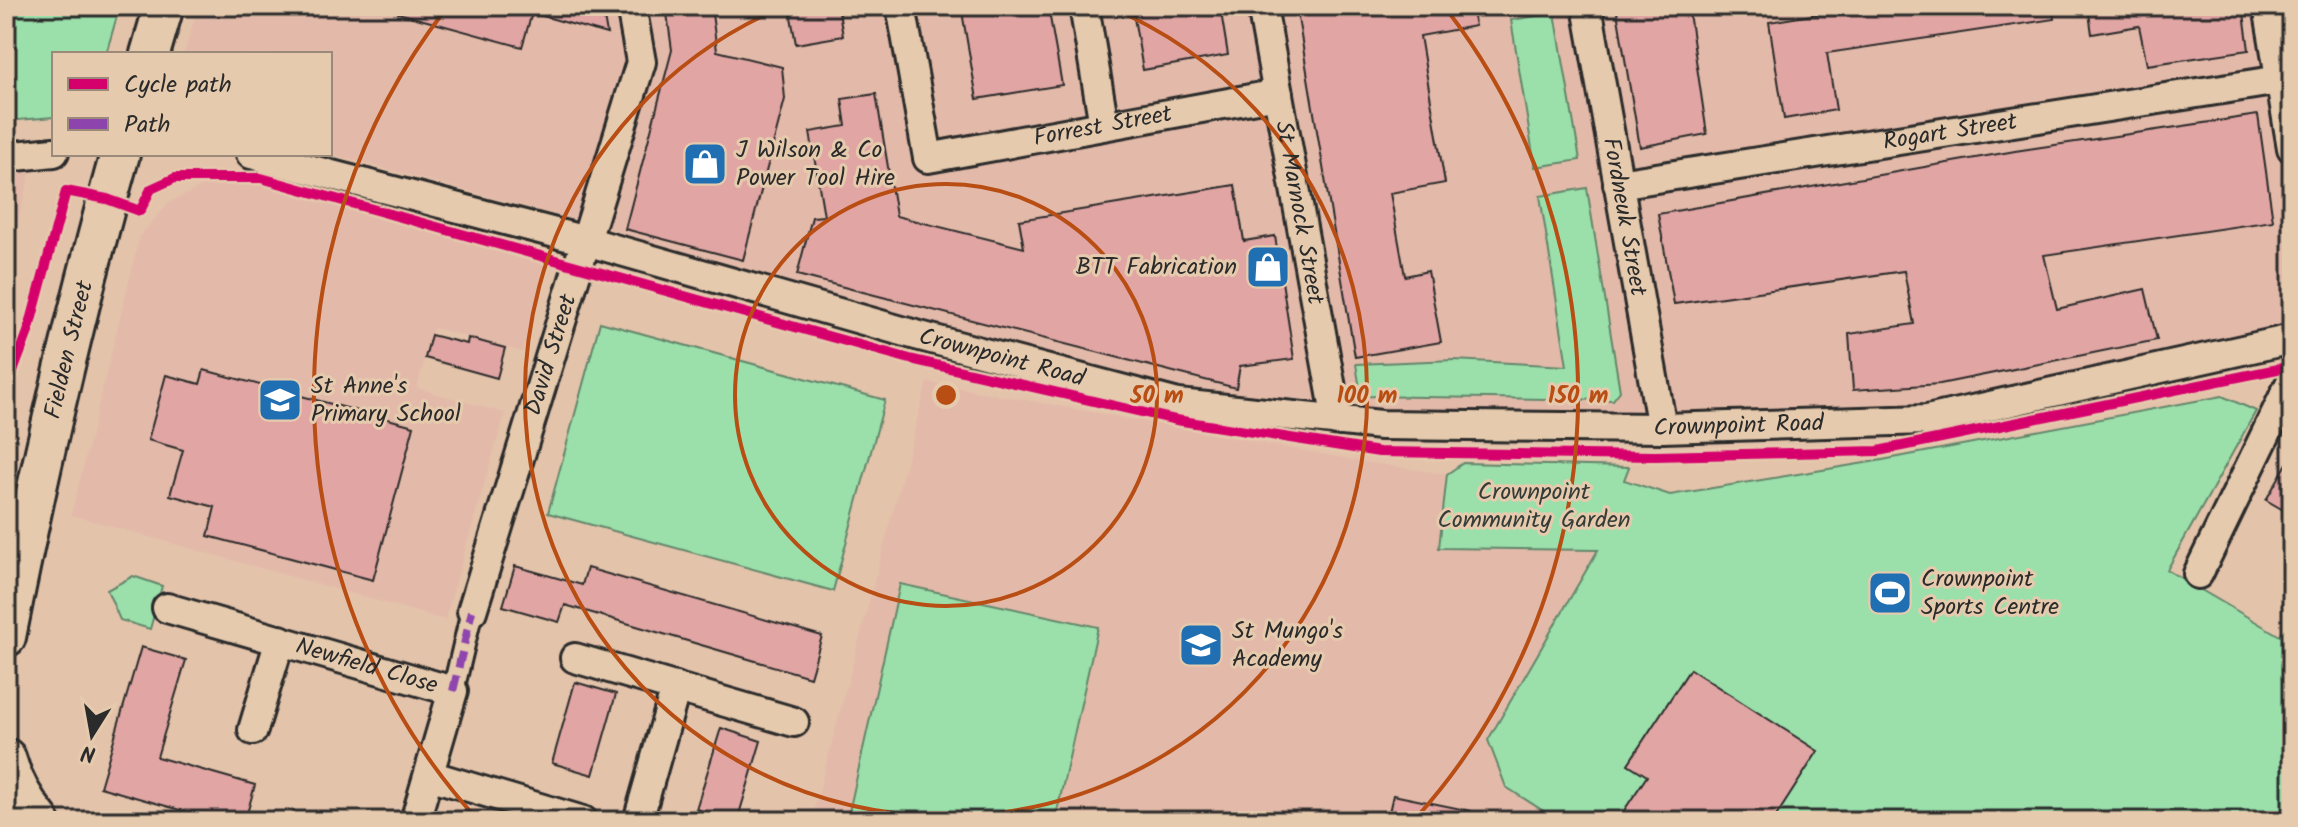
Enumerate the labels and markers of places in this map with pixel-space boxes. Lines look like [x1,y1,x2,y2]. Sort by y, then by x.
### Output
place label: J Wilson & Co Power Tool Hire [736,131,895,198]
shop icon: J Wilson & Co Power Tool Hire [681,140,729,188]
shop icon: BTT Fabrication [1244,243,1292,291]
place label: BTT Fabrication [1076,248,1237,287]
place label: St Anne's Primary School [311,367,461,434]
school or university icon: St Anne's Primary School [256,376,304,424]
centre of rings [932,381,960,409]
place label: Crownpoint Sports Centre [1921,560,2059,627]
sports icon: Crownpoint Sports Centre [1866,569,1914,617]
place label: St Mungo's Academy [1232,612,1343,679]
school or university icon: St Mungo's Academy [1177,621,1225,669]

